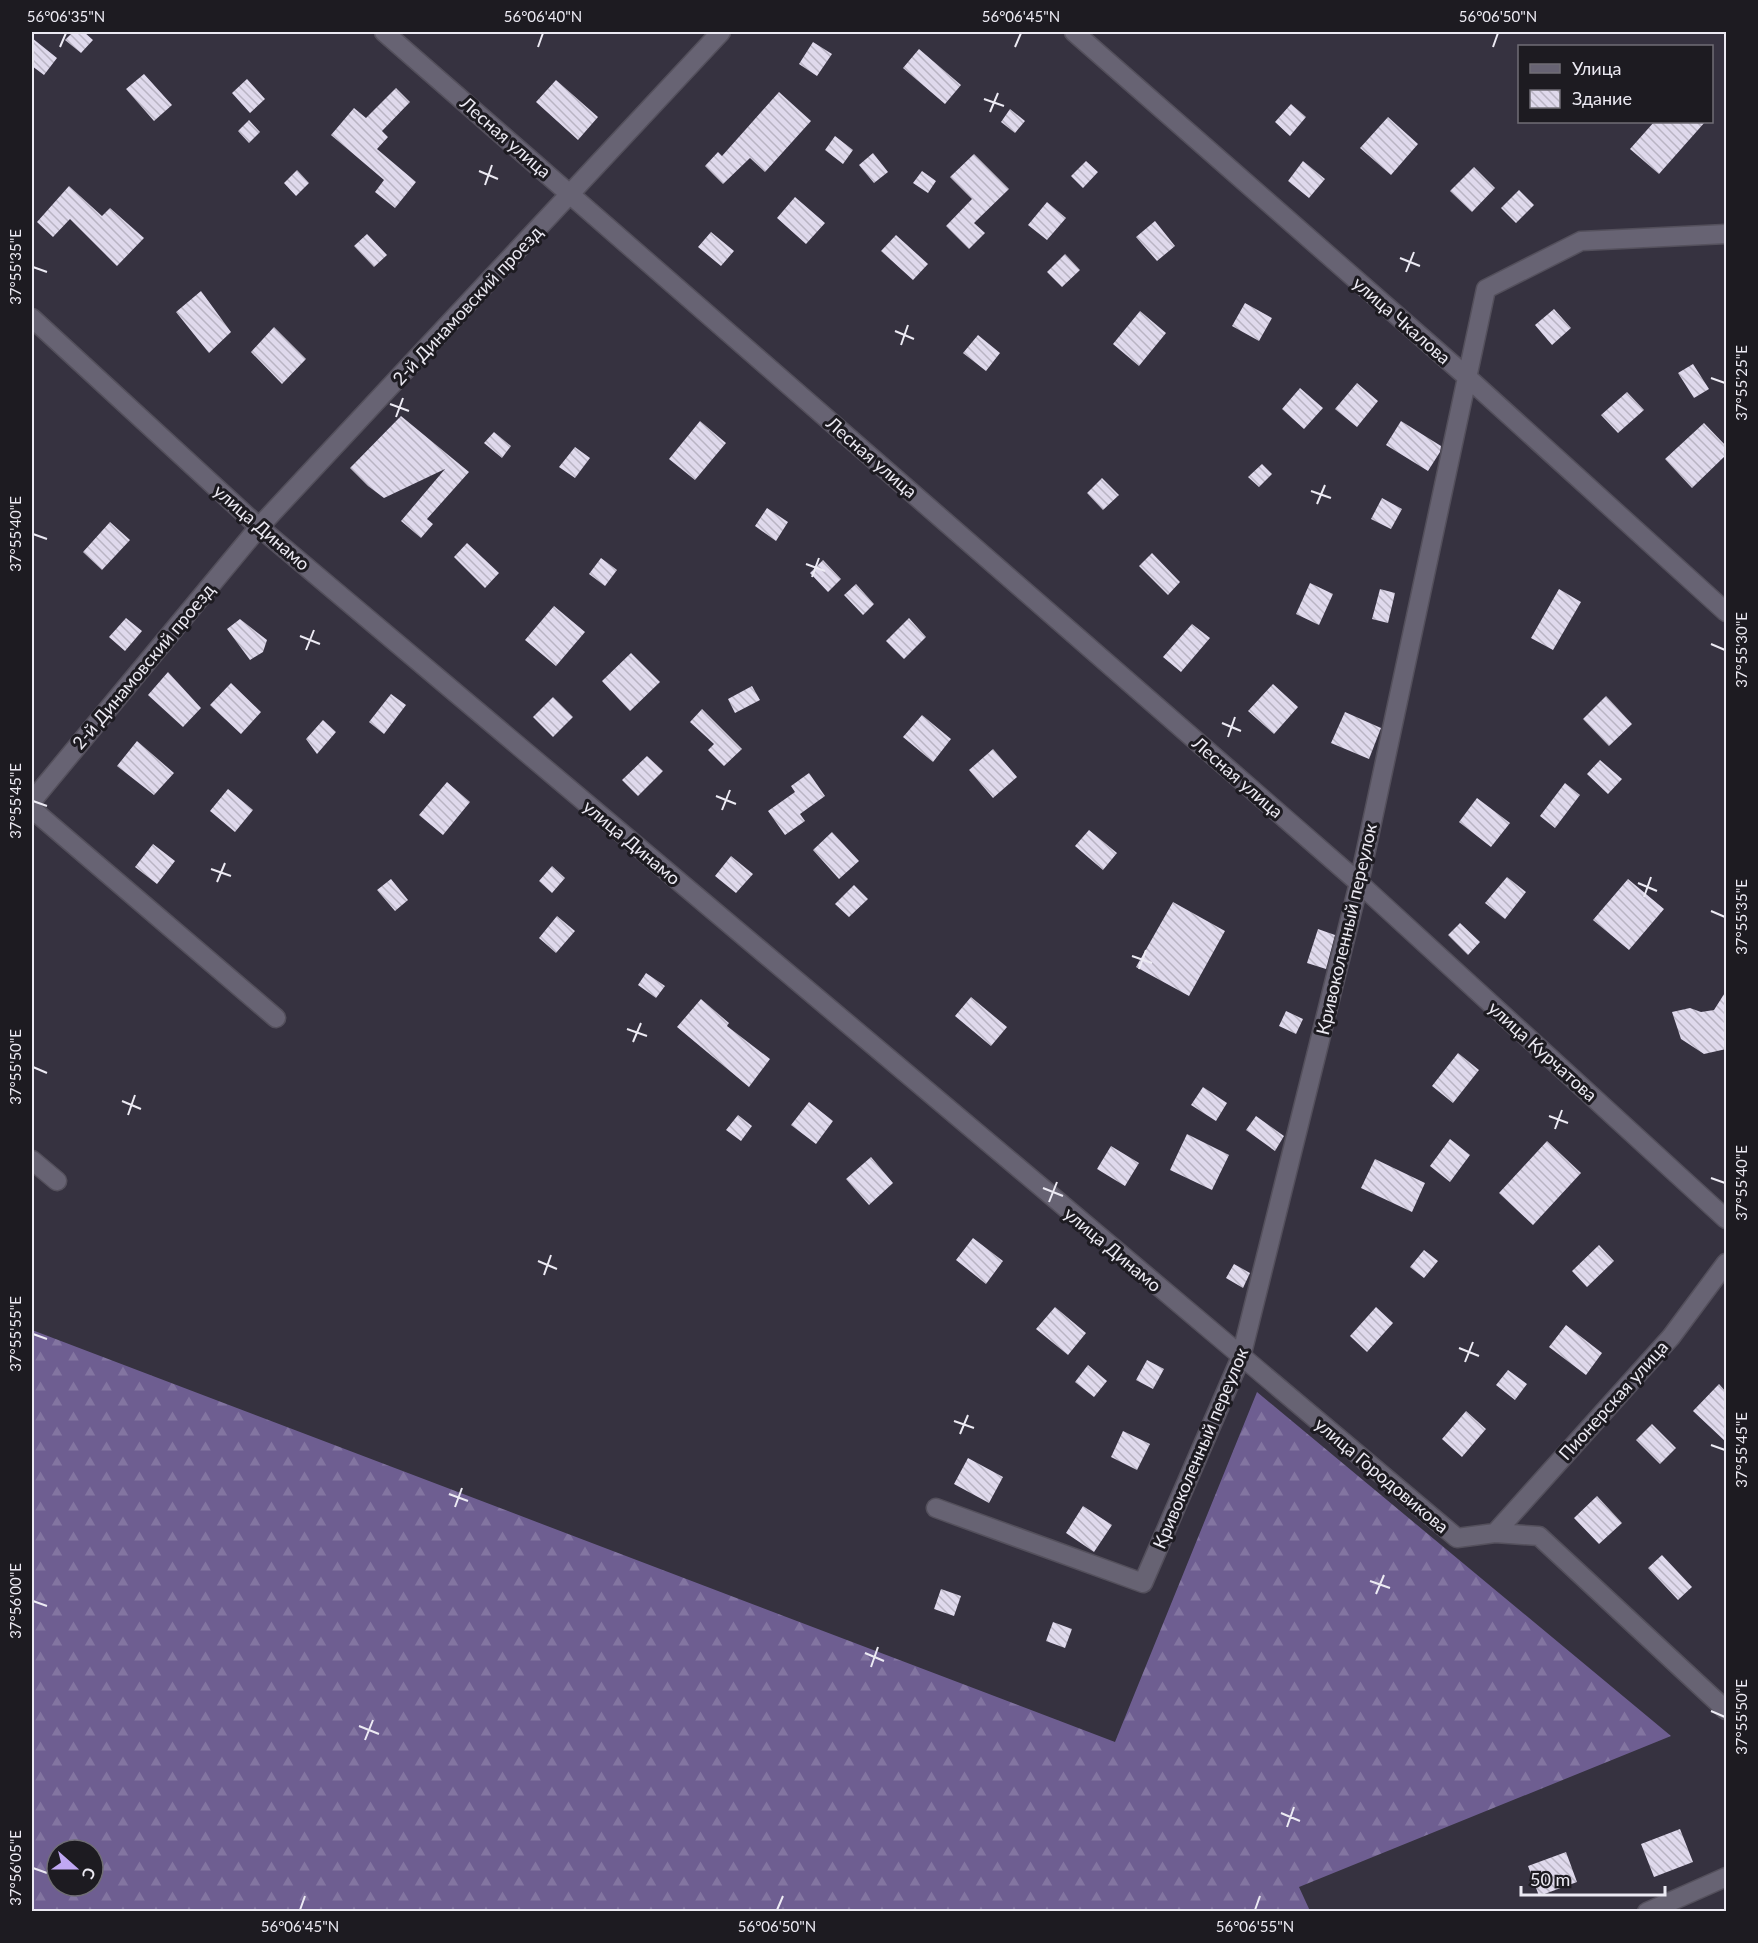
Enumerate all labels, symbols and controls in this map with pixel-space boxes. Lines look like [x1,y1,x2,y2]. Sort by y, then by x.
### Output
text: 56°06'35"N [27,7,105,25]
text: 56°06'40"N [504,7,582,25]
text: 56°06'45"N [982,7,1060,25]
text: 56°06'50"N [1459,7,1537,25]
legend [1518,45,1713,123]
text: Улица [1572,57,1622,79]
text: Здание [1572,87,1632,109]
street label: Лесная улица [456,91,556,182]
street label: 2-й Динамовский проезд [387,221,547,389]
text: 37°55'35"E [6,229,24,305]
street label: улица Чкалова [1349,272,1455,368]
text: 37°55'25"E [1732,345,1750,421]
street label: Лесная улица [822,411,922,502]
street label: улица Динамо [209,479,315,575]
text: 37°55'40"E [6,496,24,572]
street label: 2-й Динамовский проезд [67,579,219,753]
text: 37°55'30"E [1732,612,1750,688]
street label: Лесная улица [1188,731,1288,822]
text: 37°55'45"E [6,763,24,839]
street label: улица Динамо [579,795,685,889]
street label: Кривоколенный переулок [1311,821,1381,1037]
text: 37°55'35"E [1732,879,1750,955]
street label: улица Курчатова [1484,996,1602,1106]
text: 37°55'50"E [6,1029,24,1105]
text: 37°55'40"E [1732,1145,1750,1221]
street label: улица Динамо [1060,1202,1166,1296]
text: 37°55'55"E [6,1296,24,1372]
street label: Пионерская улица [1554,1336,1672,1464]
street label: Кривоколенный переулок [1148,1344,1253,1552]
text: 37°55'45"E [1732,1412,1750,1488]
street label: улица Городовикова [1311,1413,1453,1537]
text: 37°56'00"E [6,1563,24,1639]
text: 37°55'50"E [1732,1679,1750,1755]
text: 37°56'05"E [6,1830,24,1906]
north arrow [45,1838,105,1898]
scale bar [1521,1859,1665,1897]
text: С [79,1865,100,1882]
text: 50 m [1530,1868,1570,1890]
text: 56°06'45"N [261,1917,339,1935]
text: 56°06'50"N [738,1917,816,1935]
text: 56°06'55"N [1216,1917,1294,1935]

